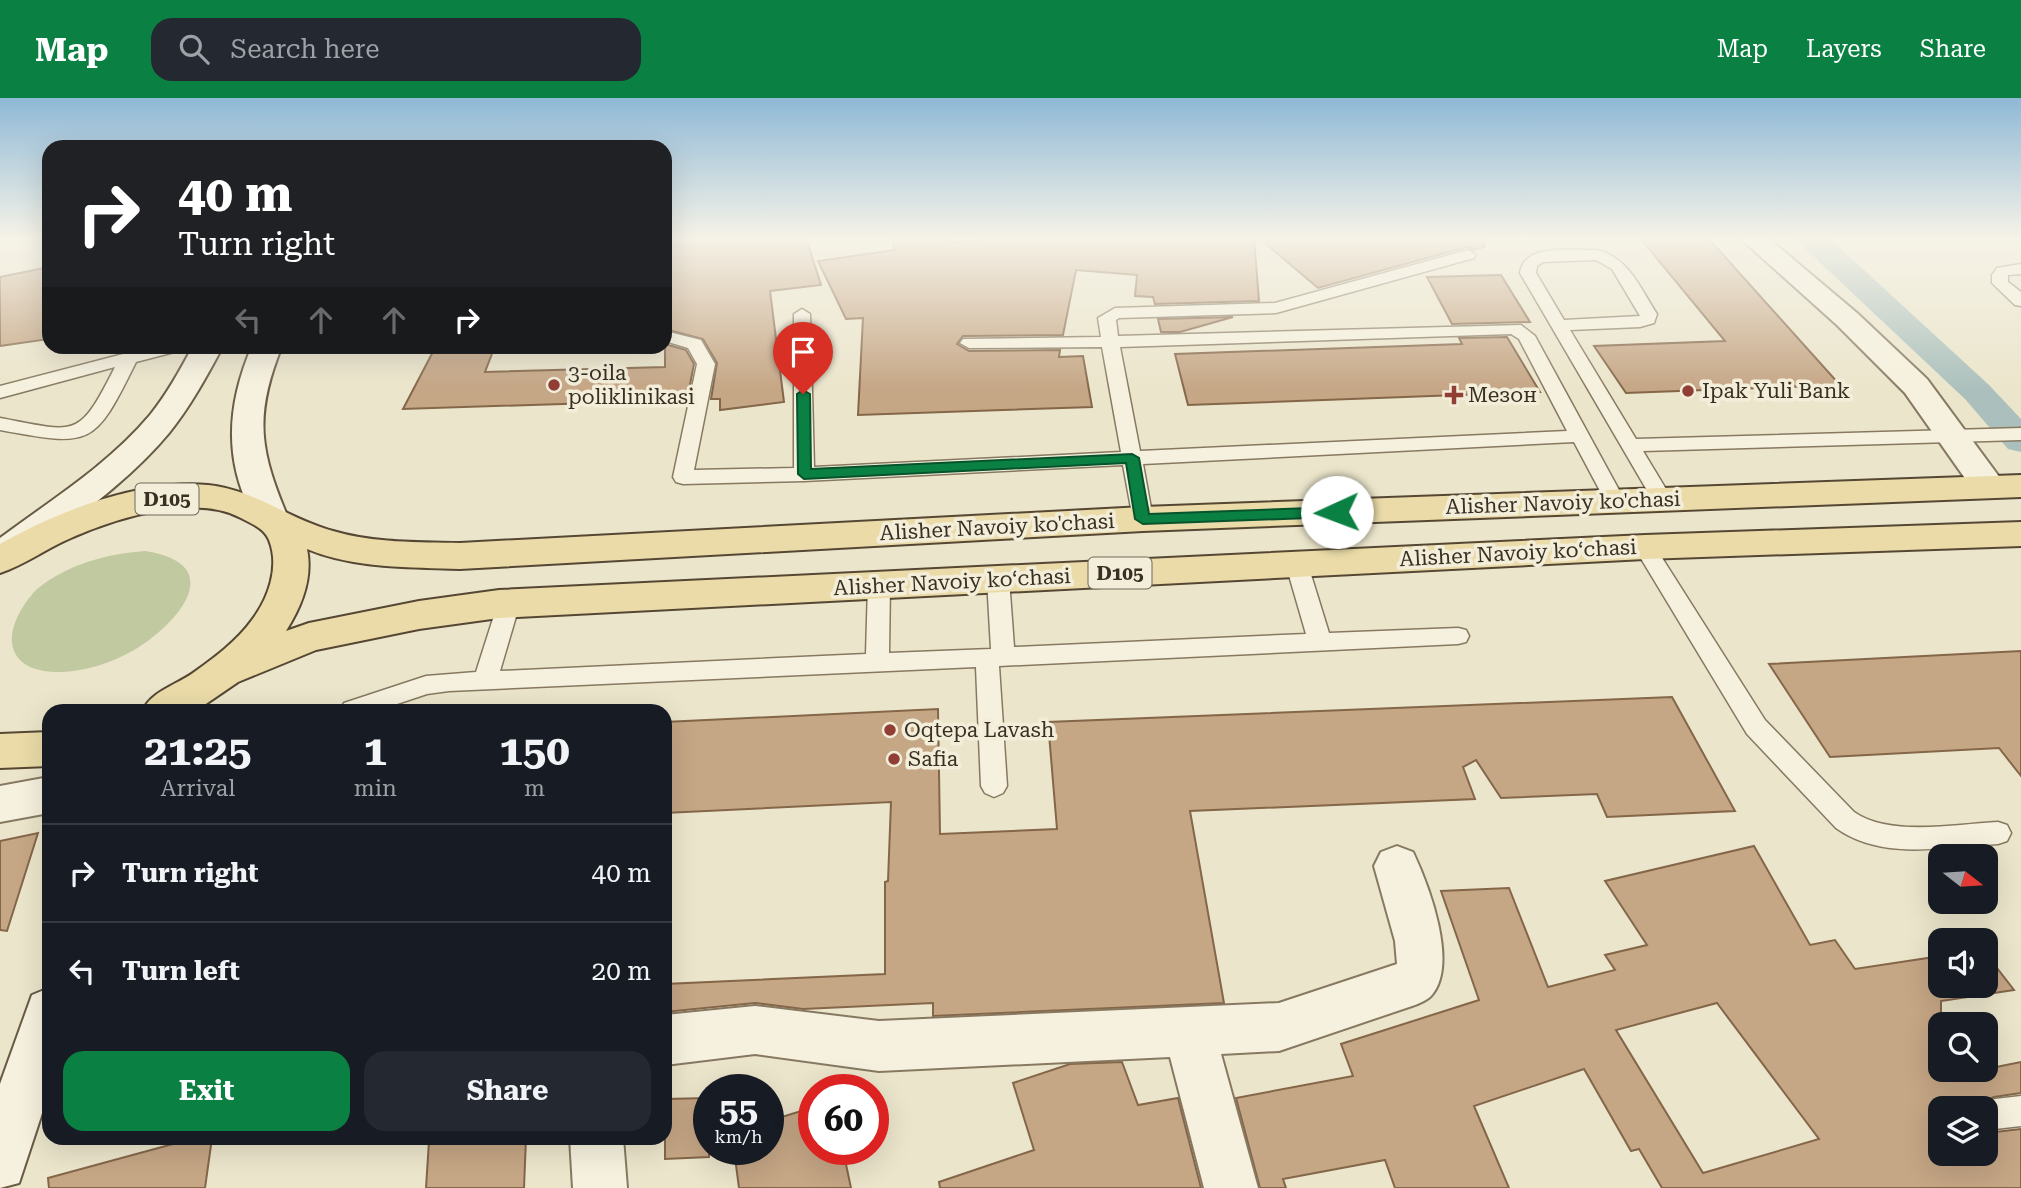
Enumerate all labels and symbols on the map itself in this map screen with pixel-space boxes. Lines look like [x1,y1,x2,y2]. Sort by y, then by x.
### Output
pin [773,322,833,394]
place label: 3-oila poliklinikasi [568,361,695,409]
marker: 3-oila poliklinikasi [546,377,562,393]
place label: Ipak Yuli Bank [1702,379,1850,403]
place label: Мезон [1468,383,1537,407]
marker: Ipak Yuli Bank [1680,383,1696,399]
marker: Мезон [1446,387,1462,403]
position arrow [1300,475,1374,549]
road number: D105 [136,484,198,514]
street label: Alisher Navoiy ko'chasi [1445,487,1681,519]
street label: Alisher Navoiy ko'chasi [879,509,1115,545]
street label: Alisher Navoiy koʻchasi [1399,535,1638,571]
road number: D105 [1088,558,1152,588]
street label: Alisher Navoiy koʻchasi [833,564,1072,600]
place label: Oqtepa Lavash [904,718,1055,742]
marker: Oqtepa Lavash [882,722,898,738]
place label: Safia [908,747,959,771]
marker: Safia [886,751,902,767]
north arrow [1928,844,1998,914]
speed limit sign: 60 [798,1074,889,1165]

